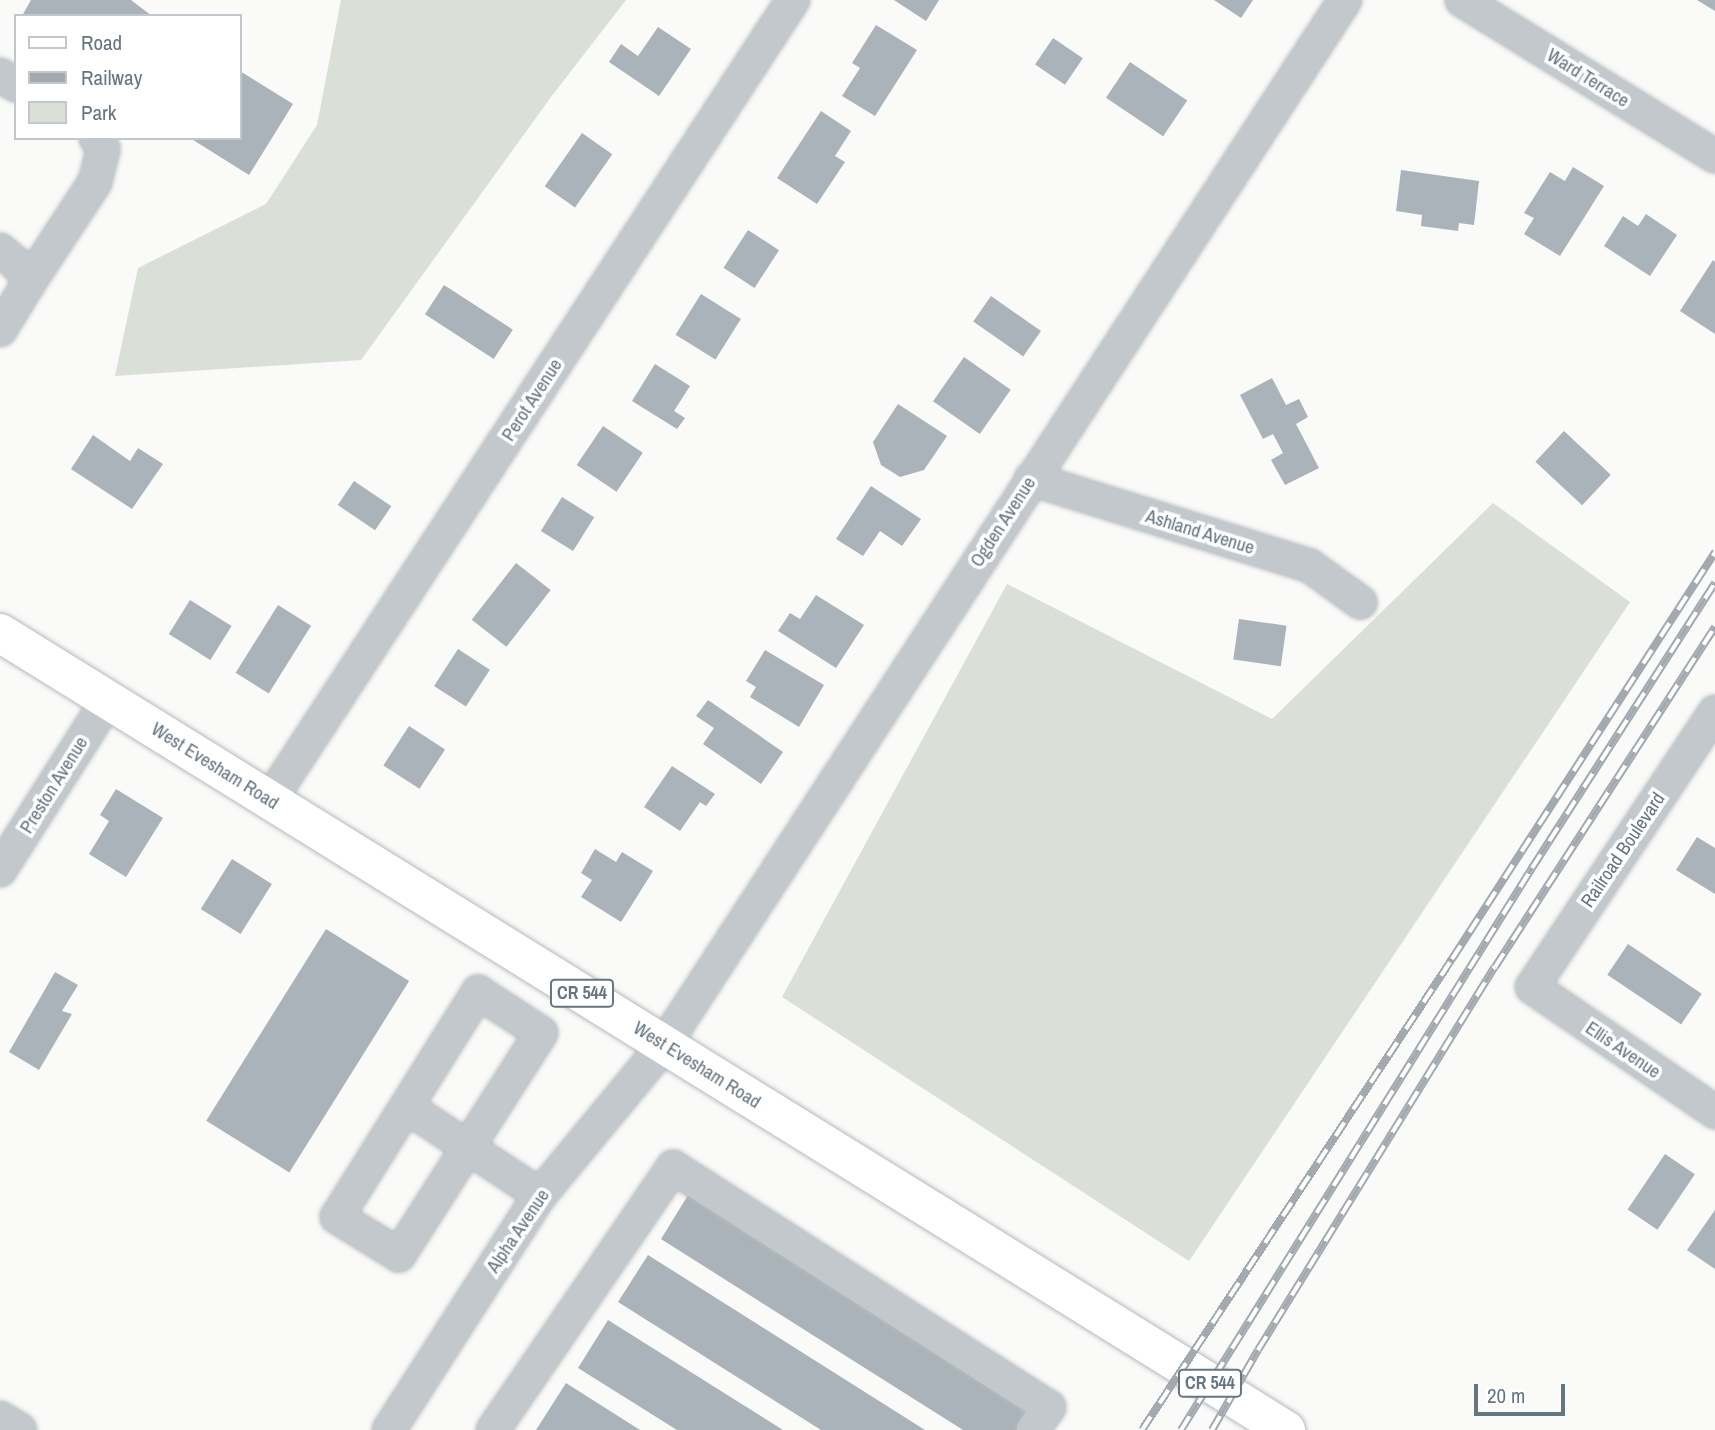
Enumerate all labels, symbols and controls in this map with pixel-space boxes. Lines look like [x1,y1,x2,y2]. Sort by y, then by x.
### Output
legend [14,14,242,140]
text: Road [81,28,122,57]
street label: Ward Terrace [1543,44,1633,112]
text: Railway [81,63,142,92]
text: Park [81,98,116,127]
street label: Perot Avenue [497,354,567,446]
street label: Ogden Avenue [965,472,1041,572]
street label: Ashland Avenue [1143,505,1257,559]
street label: West Evesham Road [147,718,283,814]
street label: Preston Avenue [15,732,93,838]
street label: Railroad Boulevard [1576,788,1670,912]
road number: CR 544 [549,978,615,1008]
street label: Ellis Avenue [1581,1016,1665,1084]
street label: West Evesham Road [629,1017,765,1113]
street label: Alpha Avenue [481,1185,555,1277]
road number: CR 544 [1177,1368,1243,1398]
scale bar [1477,1370,1568,1414]
text: 20 m [1487,1381,1525,1410]

